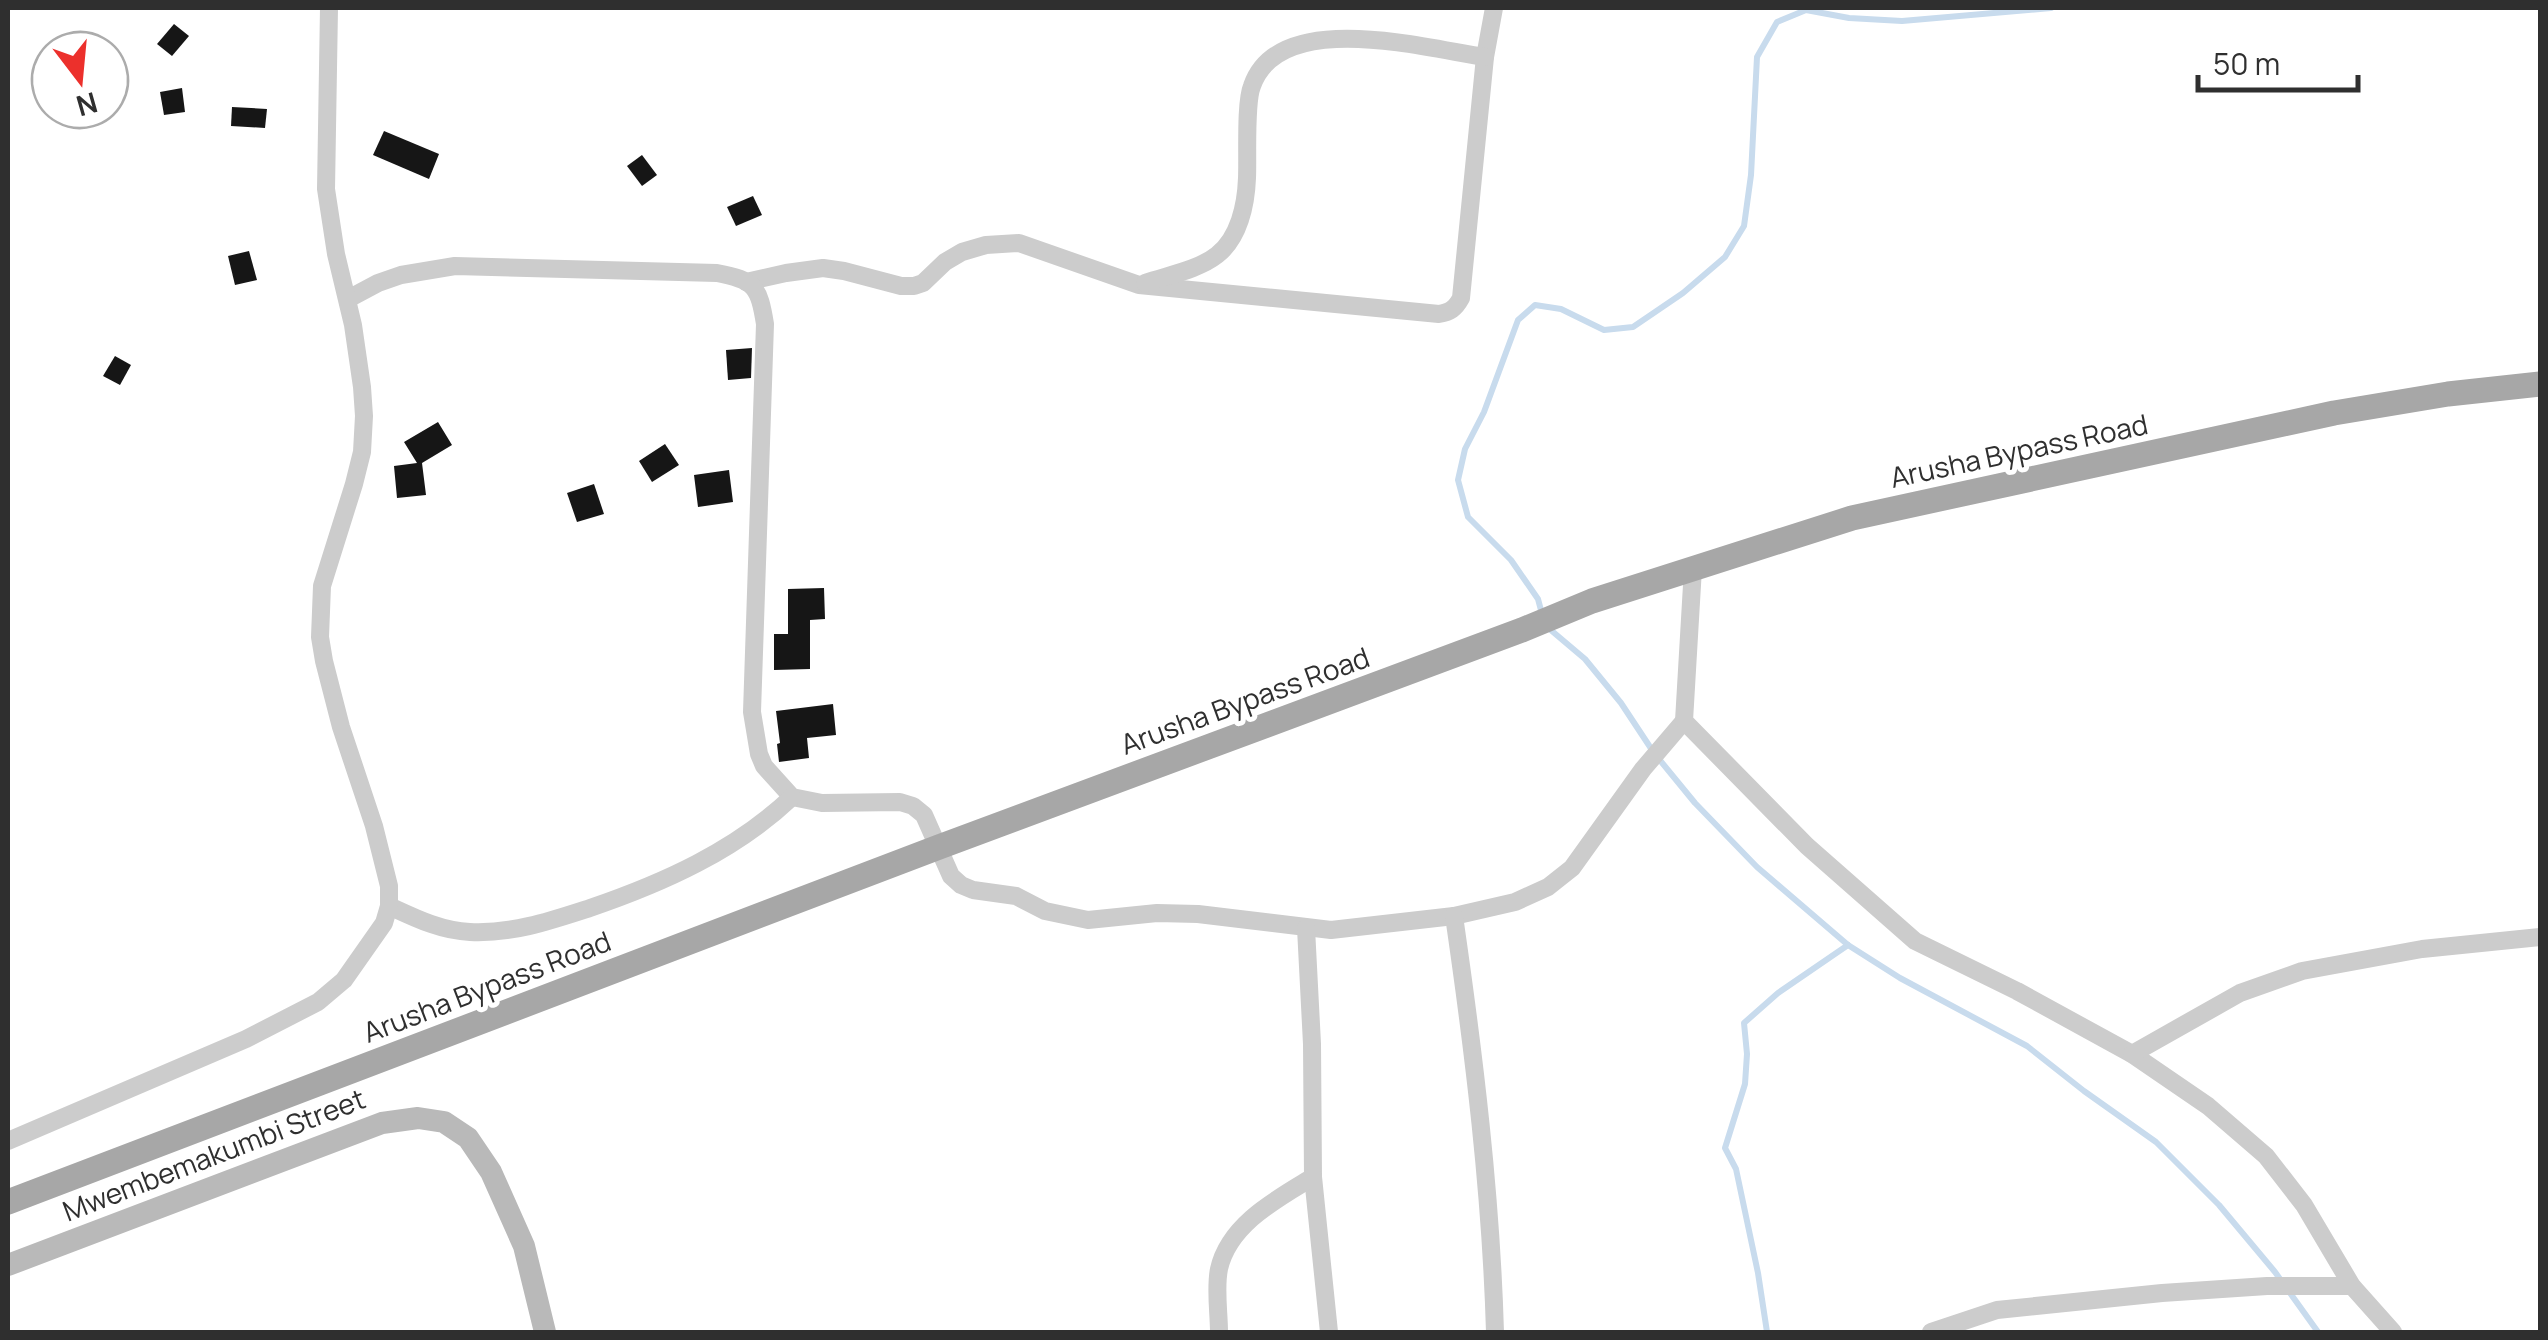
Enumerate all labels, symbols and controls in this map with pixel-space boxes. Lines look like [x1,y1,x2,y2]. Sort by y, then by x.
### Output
north arrow [30,30,130,130]
scale bar [2198,30,2358,92]
text: 50 m [2213,43,2280,84]
text: N [72,84,102,126]
street label: Arusha Bypass Road [1887,404,2151,496]
street label: Arusha Bypass Road [1115,637,1374,763]
street label: Arusha Bypass Road [357,921,616,1051]
street label: Mwembemakumbi Street [57,1079,370,1229]

